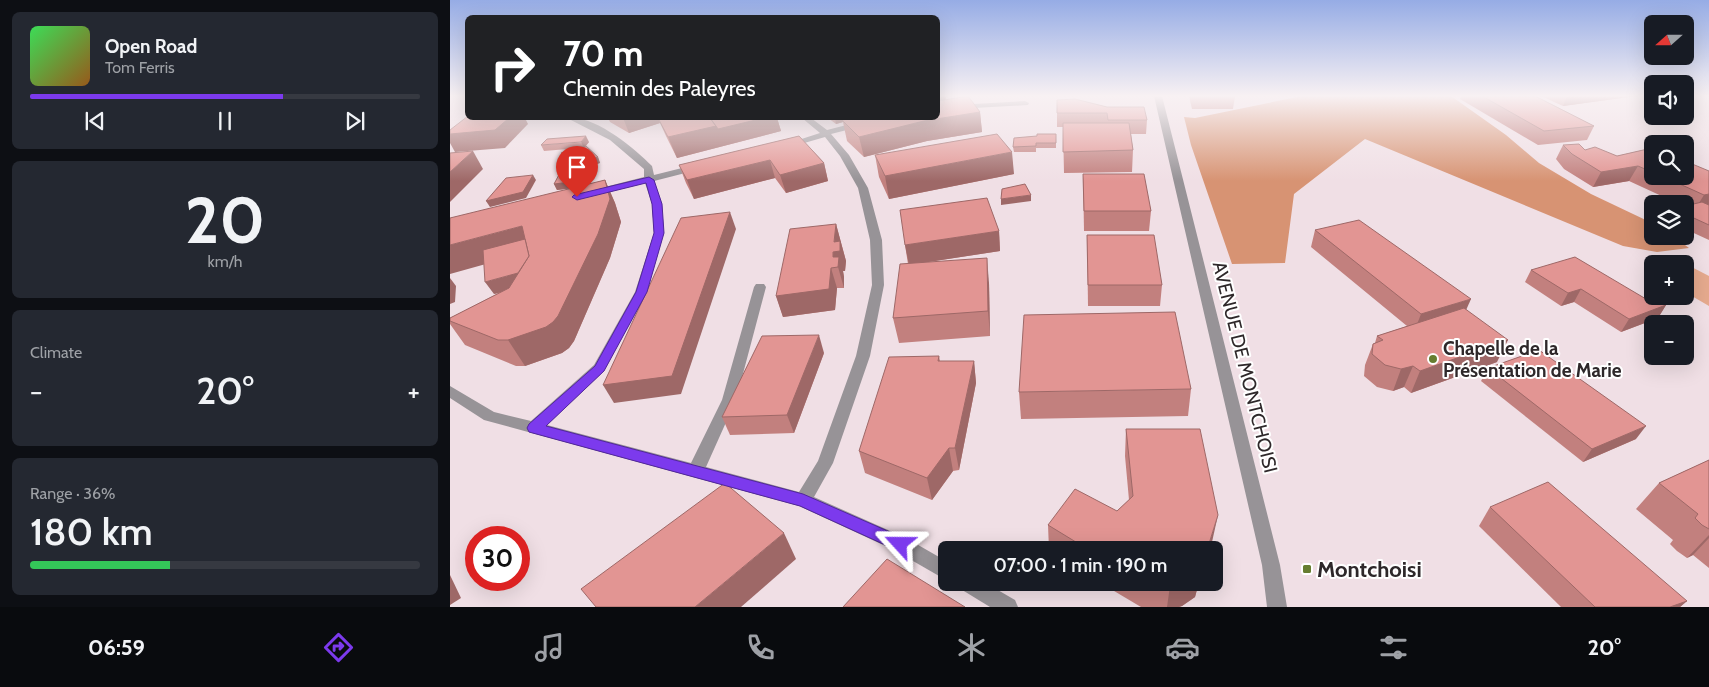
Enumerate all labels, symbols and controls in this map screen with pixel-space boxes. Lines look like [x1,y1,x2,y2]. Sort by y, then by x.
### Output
north arrow [1644,15,1694,65]
map controls [1644,15,1694,365]
text: 70 m [563,32,644,75]
text: Open Road [105,35,197,58]
icon: right [480,35,545,100]
text: Tom Ferris [105,58,175,77]
text: Chemin des Paleyres [563,75,756,102]
button: sound [1644,75,1694,125]
icon: previous [81,107,109,135]
icon: pause [211,107,239,135]
icon: next [341,107,369,135]
button: search [1644,135,1694,185]
pin [556,146,598,197]
icon: arrive [563,153,591,181]
text: 20 [185,180,265,259]
button: layers [1644,195,1694,245]
text: km/h [207,252,243,271]
button: + [1644,255,1694,305]
street label: AVENUE DE MONTCHOISI [1208,259,1282,475]
button: − [1644,315,1694,365]
place label: Chapelle de la Présentation de Marie [1443,337,1622,382]
text: Climate [30,343,82,362]
marker: Chapelle de la Présentation de Marie [1427,353,1439,365]
text: 20° [196,367,254,414]
text: − [30,374,42,408]
text: + [408,374,420,408]
text: Range · 36% [30,484,116,503]
text: 180 km [30,508,153,555]
position arrow [873,517,925,569]
speed limit sign: 30 [465,526,530,591]
text: 07:00 · 1 min · 190 m [994,554,1167,577]
place label: Montchoisi [1317,556,1422,583]
marker: Montchoisi [1301,563,1313,575]
icon: directions [321,630,356,665]
icon: music [532,630,567,665]
icon: phone [743,630,778,665]
icon: climate [954,630,989,665]
icon: car [1165,630,1200,665]
icon: filters [1376,630,1411,665]
text: 06:59 [88,634,145,661]
text: 20° [1587,634,1621,661]

